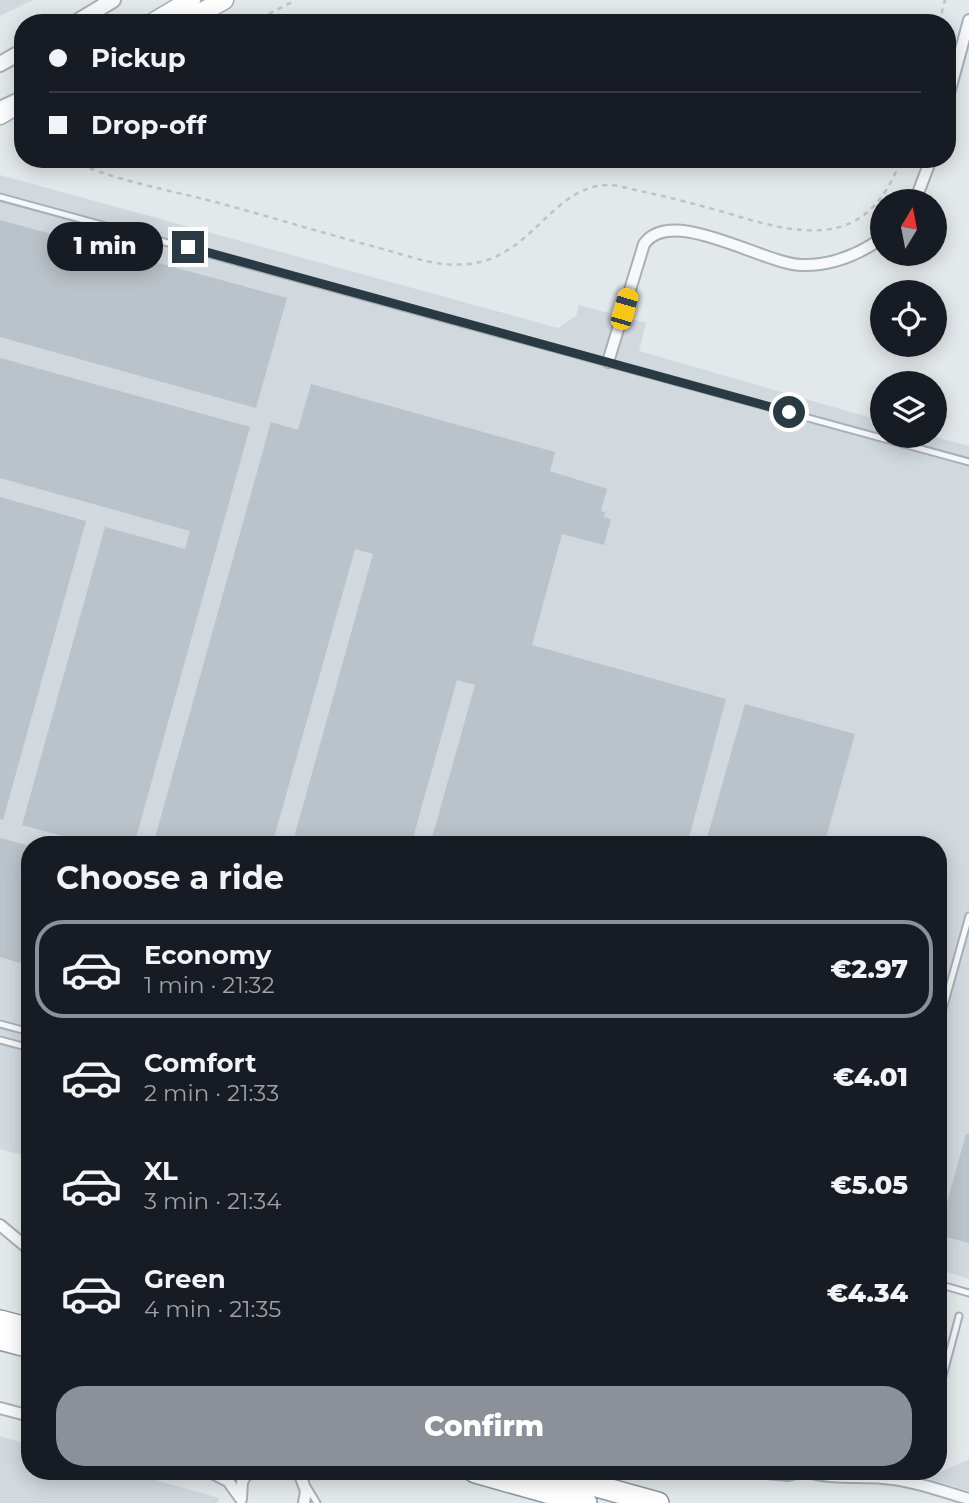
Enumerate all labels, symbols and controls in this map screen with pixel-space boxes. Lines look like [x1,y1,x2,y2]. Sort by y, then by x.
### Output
text: Pickup [91,42,186,74]
text: Drop-off [91,109,206,141]
north arrow [870,189,947,266]
map controls [870,189,947,448]
callout: 1 min [48,222,164,272]
route end [172,231,204,263]
text: 1 min [73,232,137,260]
button: locate [870,280,947,357]
car [609,286,640,332]
button: layers [870,371,947,448]
route start [773,396,805,428]
text: Choose a ride [56,858,284,897]
icon: car [60,938,123,1001]
text: Economy [144,939,271,971]
text: €2.97 [830,953,908,985]
text: 1 min · 21:32 [144,971,274,999]
icon: car [60,1046,123,1109]
text: Comfort [144,1047,256,1079]
text: €4.01 [833,1061,908,1093]
text: 2 min · 21:33 [144,1079,279,1107]
icon: car [60,1154,123,1217]
text: XL [144,1155,178,1187]
text: €5.05 [831,1169,908,1201]
text: 3 min · 21:34 [144,1187,281,1215]
icon: car [60,1262,123,1325]
text: Green [144,1263,226,1295]
text: €4.34 [827,1277,908,1309]
text: 4 min · 21:35 [144,1295,281,1323]
button: Confirm [56,1386,912,1466]

